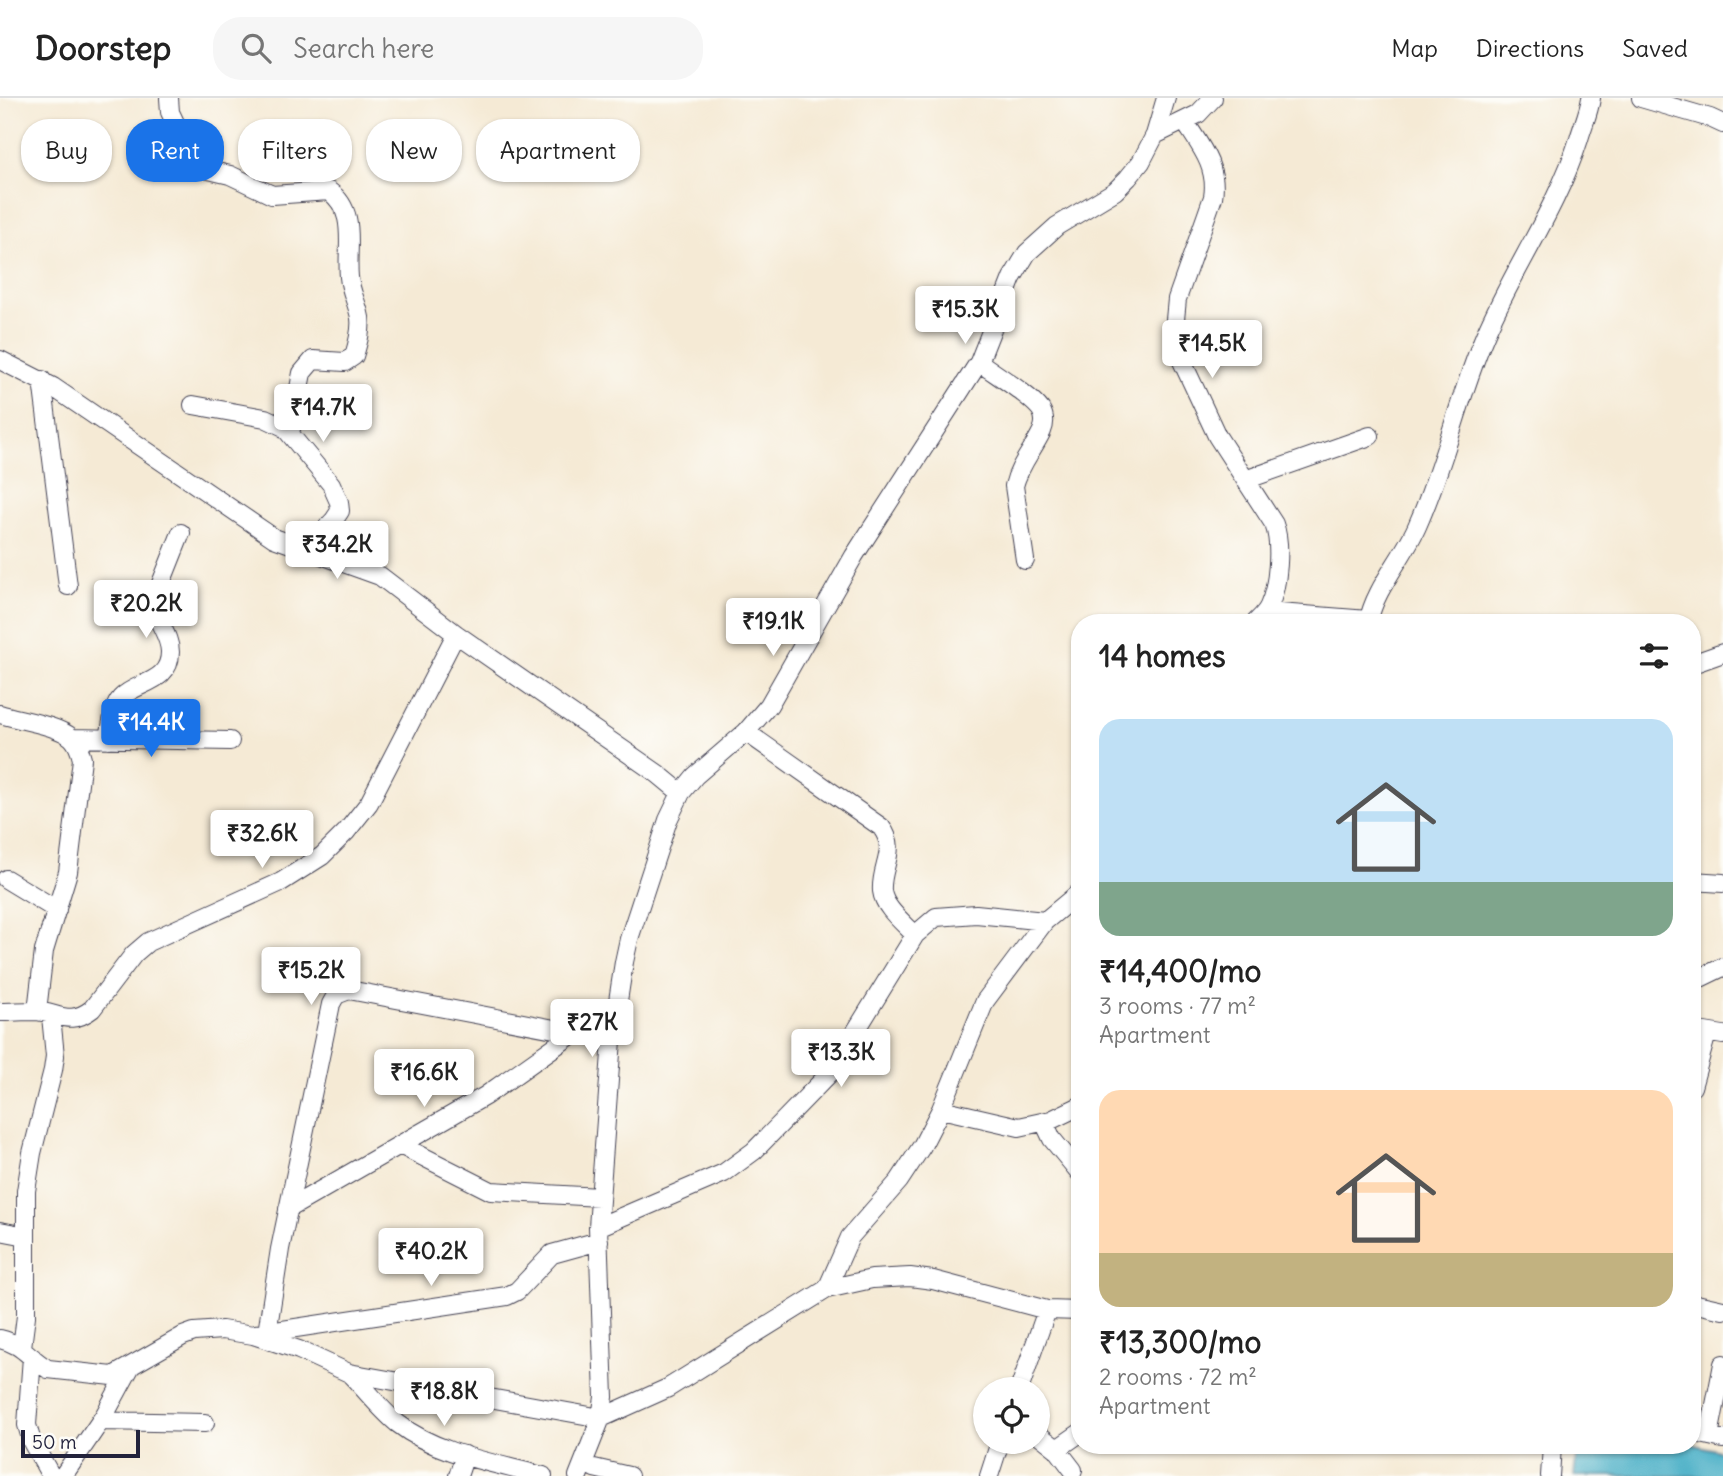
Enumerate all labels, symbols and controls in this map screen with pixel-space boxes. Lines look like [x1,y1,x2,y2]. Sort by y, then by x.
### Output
search box [213,17,703,80]
text: Doorstep [35,27,171,69]
icon: search [237,29,275,67]
text: Search here [293,32,434,65]
text: Map [1391,33,1438,63]
text: Directions [1476,33,1584,63]
text: Saved [1622,33,1688,63]
chip: Buy [21,119,112,182]
chip: Rent [126,119,224,182]
chip: Filters [238,119,352,182]
chip: New [366,119,462,182]
chip: Apartment [476,119,640,182]
pin: ₹15.3K [908,286,1022,346]
text: ₹15.3K [931,294,999,323]
pin: ₹14.5K [1155,320,1269,380]
text: ₹14.5K [1178,328,1246,357]
pin: ₹14.7K [266,384,380,444]
text: ₹14.7K [290,392,356,421]
pin: ₹34.2K [280,522,394,581]
text: ₹34.2K [301,529,373,558]
pin: ₹20.2K [89,580,203,640]
text: ₹20.2K [110,588,182,617]
pin: ₹19.1K [716,598,830,658]
text: ₹19.1K [742,606,804,635]
text: 14 homes [1099,637,1226,675]
icon: filters [1635,637,1673,675]
pin: ₹14.4K [94,700,208,759]
text: ₹14.4K [117,707,185,736]
icon: home [1323,764,1449,890]
pin: ₹32.6K [205,810,319,870]
text: ₹32.6K [226,818,298,847]
pin: ₹15.2K [254,948,368,1007]
text: ₹14,400/mo [1099,952,1261,990]
text: ₹15.2K [277,955,345,984]
text: 3 rooms · 77 m² [1099,991,1256,1020]
pin: ₹27K [551,1000,633,1059]
text: ₹27K [566,1007,618,1036]
text: Apartment [1099,1020,1211,1049]
pin: ₹13.3K [784,1030,898,1089]
text: ₹13.3K [807,1037,875,1066]
pin: ₹16.6K [367,1049,481,1109]
text: ₹16.6K [390,1057,458,1086]
icon: home [1323,1135,1449,1261]
pin: ₹40.2K [374,1228,488,1288]
text: ₹40.2K [394,1236,468,1265]
text: ₹13,300/mo [1099,1323,1261,1361]
text: 2 rooms · 72 m² [1099,1362,1257,1391]
pin: ₹18.8K [387,1368,501,1428]
text: ₹18.8K [410,1376,478,1405]
map controls [973,1377,1050,1454]
button: locate [973,1377,1050,1454]
text: Apartment [1099,1391,1211,1420]
scale bar [21,1427,140,1459]
text: 50 m [32,1430,77,1454]

